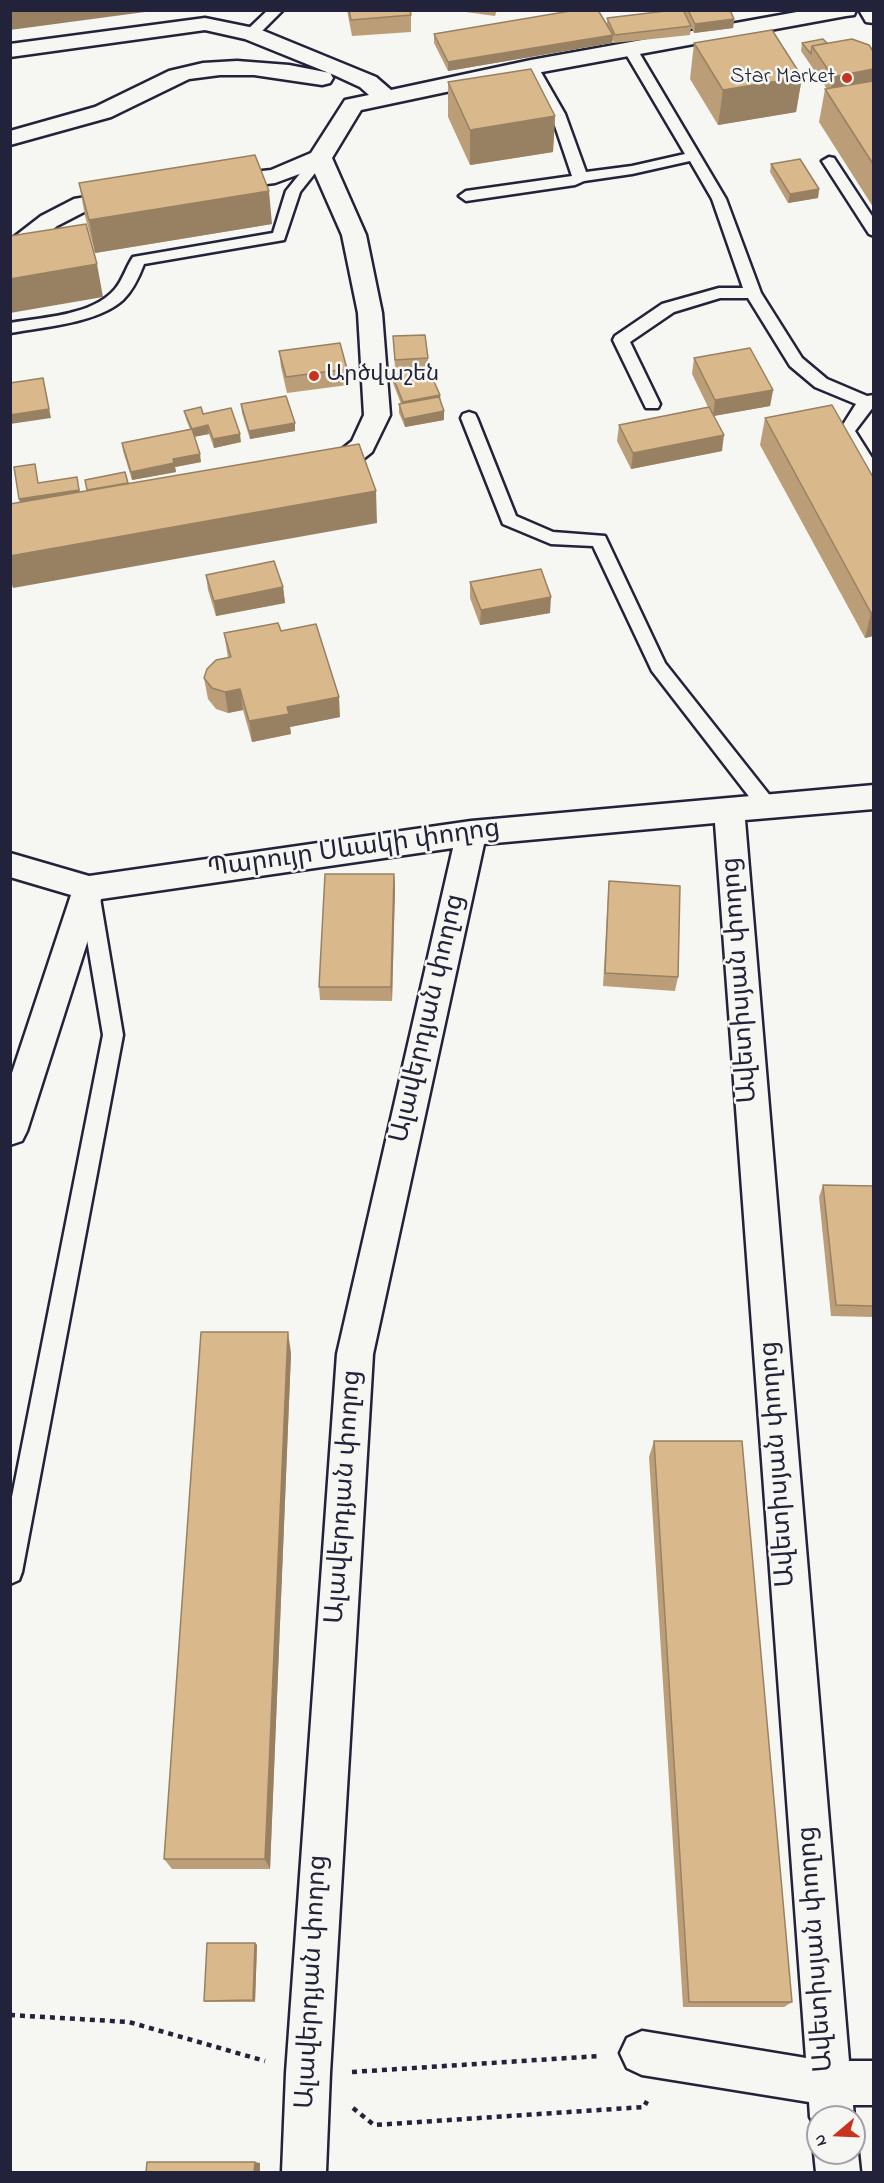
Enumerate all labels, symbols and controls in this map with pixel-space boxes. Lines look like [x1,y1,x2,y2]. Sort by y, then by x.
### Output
place label: Star Market [730,65,835,91]
marker: Star Market [840,71,854,85]
place label: Արծվաշեն [326,363,439,389]
marker: Արծվաշեն [307,369,321,383]
street label: Պարույր Սևակի փողոց [206,815,502,887]
street label: Ավետիսյան փողոց [718,856,766,1104]
street label: Ալավերդյան փողոց [386,892,474,1146]
street label: Ավետիսյան փողոց [756,1340,804,1588]
street label: Ալավերդյան փողոց [322,1369,370,1625]
street label: Ավետիսյան փողոց [794,1825,842,2073]
street label: Ալավերդյան փողոց [292,1854,336,2110]
north arrow [806,2105,866,2165]
text: N [808,2131,834,2149]

